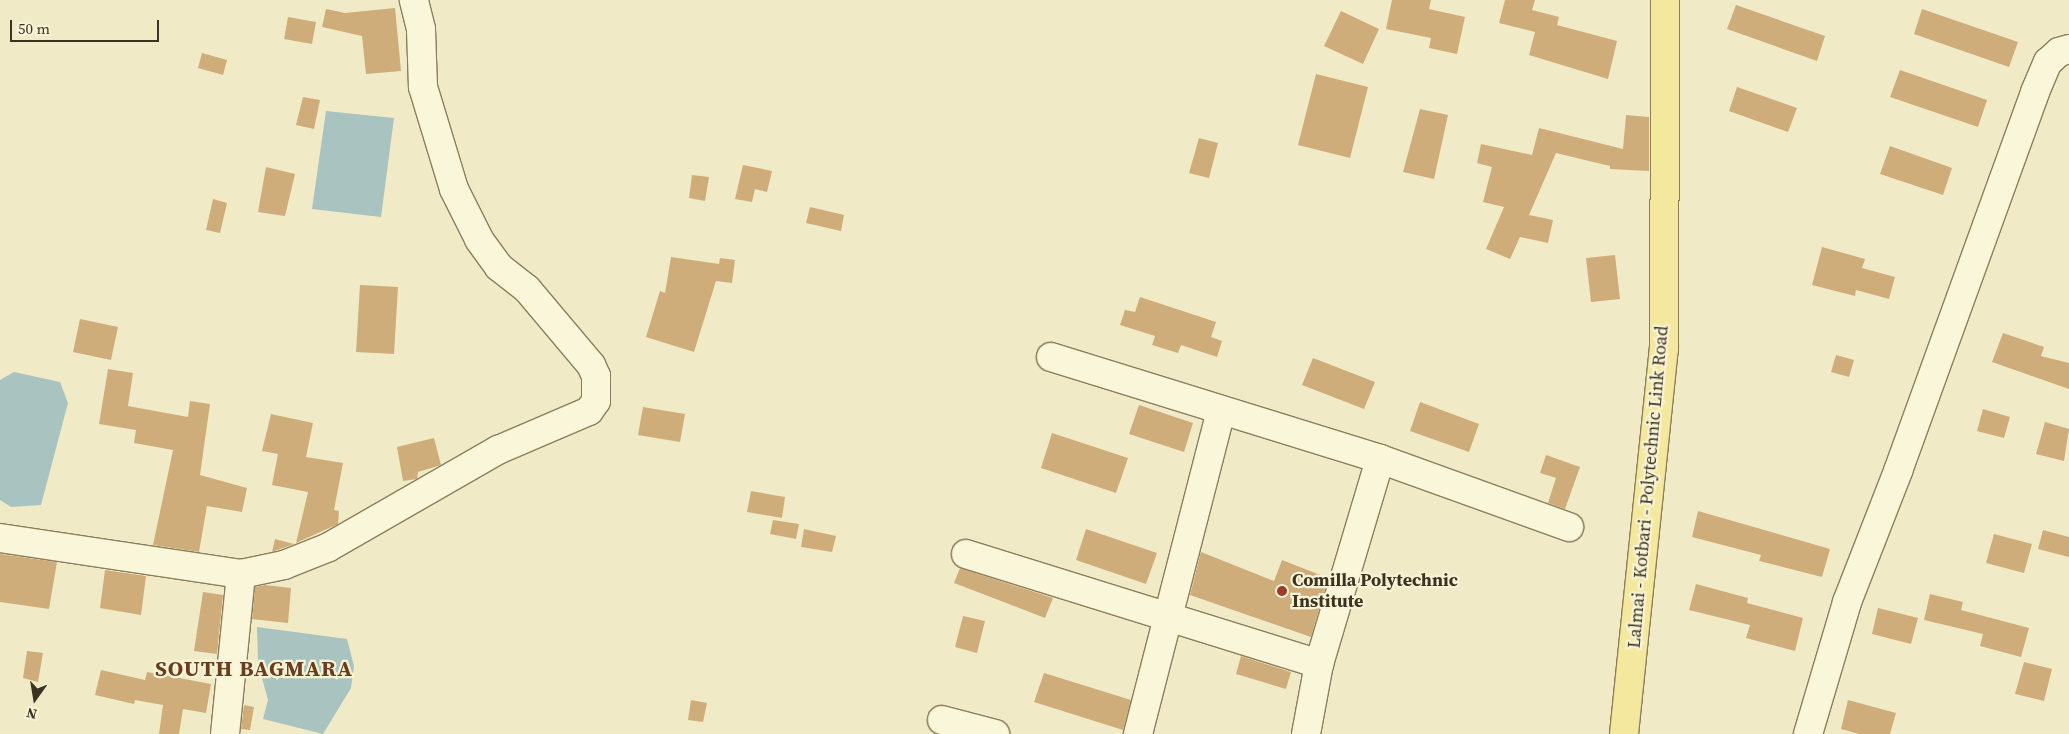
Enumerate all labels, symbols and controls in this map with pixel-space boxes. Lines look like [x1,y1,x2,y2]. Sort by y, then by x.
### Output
scale bar [12,10,161,42]
text: 50 m [18,18,50,39]
street label: Lalmai - Kotbari - Polytechnic Link Road [1623,325,1673,649]
place label: Comilla Polytechnic Institute [1292,570,1458,612]
marker: Comilla Polytechnic Institute [1276,585,1288,597]
district label: SOUTH BAGMARA [153,656,355,682]
north arrow [10,674,60,724]
text: N [24,703,39,725]

